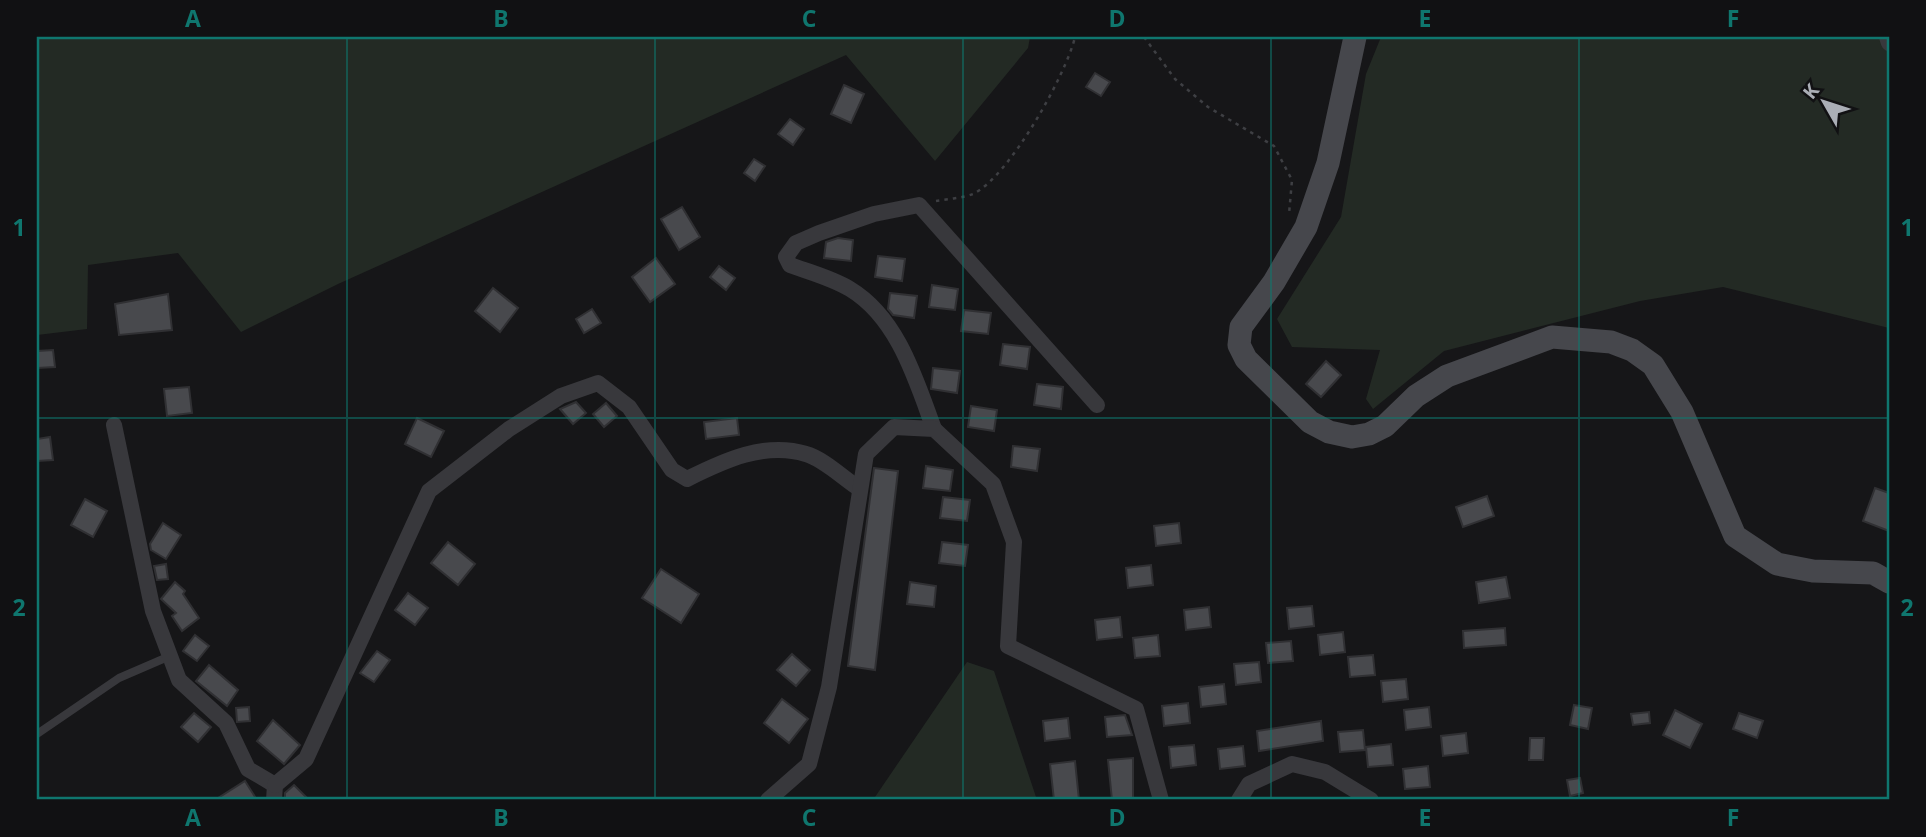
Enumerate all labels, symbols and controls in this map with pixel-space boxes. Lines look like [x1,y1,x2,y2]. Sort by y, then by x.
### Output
text: A [185,2,201,34]
text: B [493,2,509,34]
text: C [802,2,816,34]
text: D [1108,2,1126,34]
text: E [1419,2,1431,34]
text: F [1727,2,1739,34]
north arrow [1790,66,1860,136]
text: K [1797,78,1825,104]
text: 1 [12,211,26,243]
text: 1 [1900,211,1914,243]
text: 2 [12,591,26,623]
text: 2 [1900,591,1914,623]
text: A [185,801,201,833]
text: B [493,801,509,833]
text: C [802,801,816,833]
text: D [1108,801,1126,833]
text: E [1419,801,1431,833]
text: F [1727,801,1739,833]

